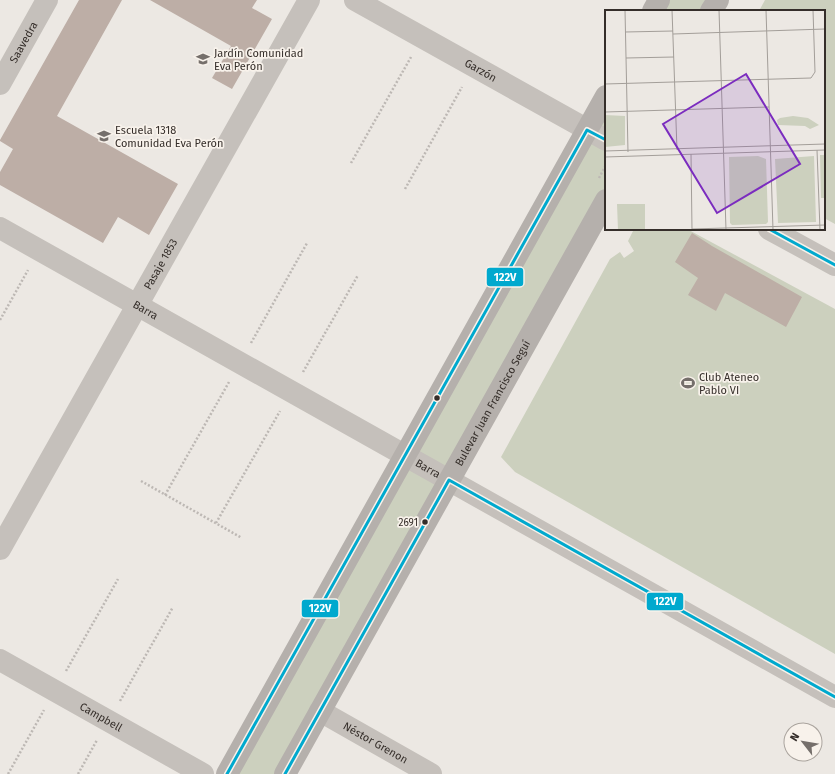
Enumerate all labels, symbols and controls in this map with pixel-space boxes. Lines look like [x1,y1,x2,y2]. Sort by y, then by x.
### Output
inset map [605,10,825,230]
street label: Saavedra [7,19,41,65]
place label: Jardín Comunidad Eva Perón [214,47,303,73]
school or university icon: Jardín Comunidad Eva Perón [195,51,211,67]
street label: Garzón [462,56,499,85]
place label: Escuela 1318 Comunidad Eva Perón [115,124,223,150]
school or university icon: Escuela 1318 Comunidad Eva Perón [96,128,112,144]
street label: Pasaje 1853 [141,237,180,292]
line badge: 122V [486,267,524,287]
text: 122V [494,271,517,284]
street label: Barra [130,298,160,322]
street label: Bulevar Juan Francisco Seguí [453,338,533,469]
place label: Club Ateneo Pablo VI [699,371,759,397]
sports icon: Club Ateneo Pablo VI [680,375,696,391]
unlabelled marker [432,393,442,403]
street label: Barra [413,457,443,481]
place label: 2691 [398,517,418,529]
marker: 2691 [420,517,430,527]
line badge: 122V [646,592,684,611]
text: 122V [654,595,677,608]
line badge: 122V [301,599,339,618]
text: 122V [309,602,332,615]
street label: Campbell [77,700,125,734]
street label: Néstor Grenon [341,720,410,767]
north arrow [783,722,823,762]
text: N [787,731,802,744]

